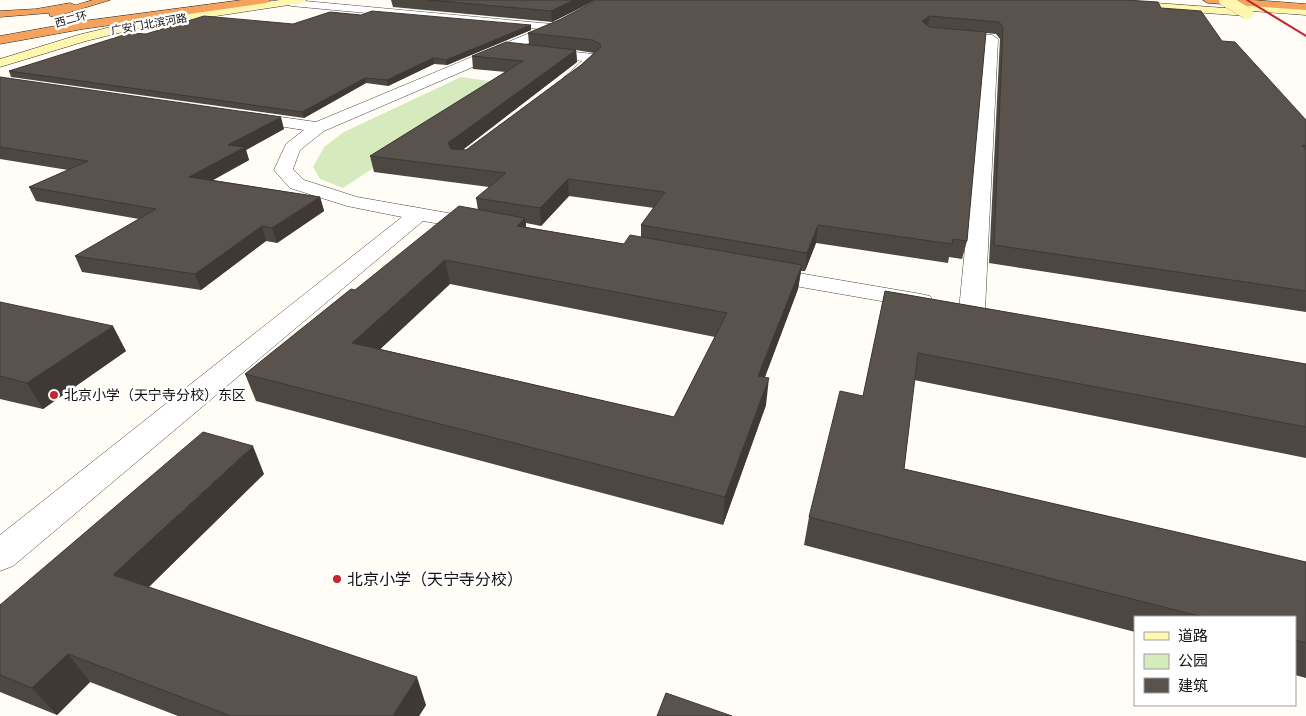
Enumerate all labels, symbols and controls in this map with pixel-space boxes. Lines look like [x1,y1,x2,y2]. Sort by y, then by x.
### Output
street label: 西二环 [53,8,89,30]
street label: 广安门北滨河路 [110,10,188,38]
place label: 北京小学（天宁寺分校）东区 [64,386,246,404]
marker: 北京小学（天宁寺分校）东区 [48,389,60,401]
place label: 北京小学（天宁寺分校） [347,569,523,589]
marker: 北京小学（天宁寺分校） [331,573,343,585]
legend [1134,616,1296,706]
text: 道路 [1178,626,1208,645]
text: 公园 [1178,651,1208,670]
text: 建筑 [1178,676,1208,695]

